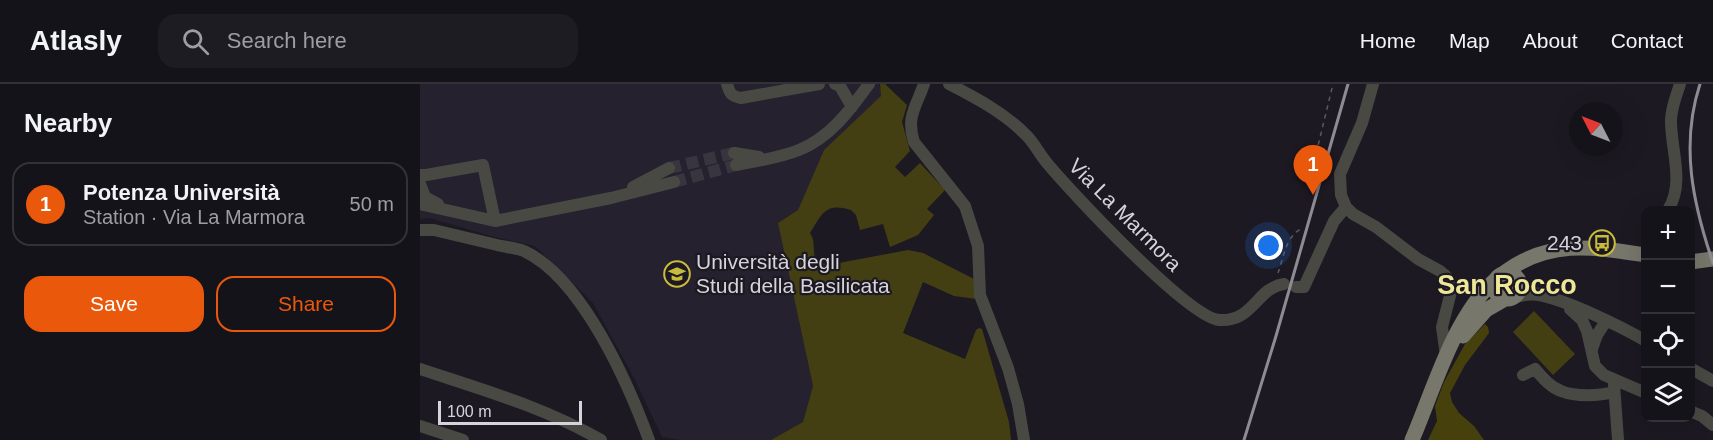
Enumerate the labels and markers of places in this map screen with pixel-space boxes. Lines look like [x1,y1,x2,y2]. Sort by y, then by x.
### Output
pin: 1 [1294,146,1332,195]
bus stop icon: 243 [1587,228,1617,258]
place label: 243 [1547,231,1582,254]
place label: Università degli Studi della Basilicata [696,250,890,297]
school or university icon: Università degli Studi della Basilicata [662,259,692,289]

